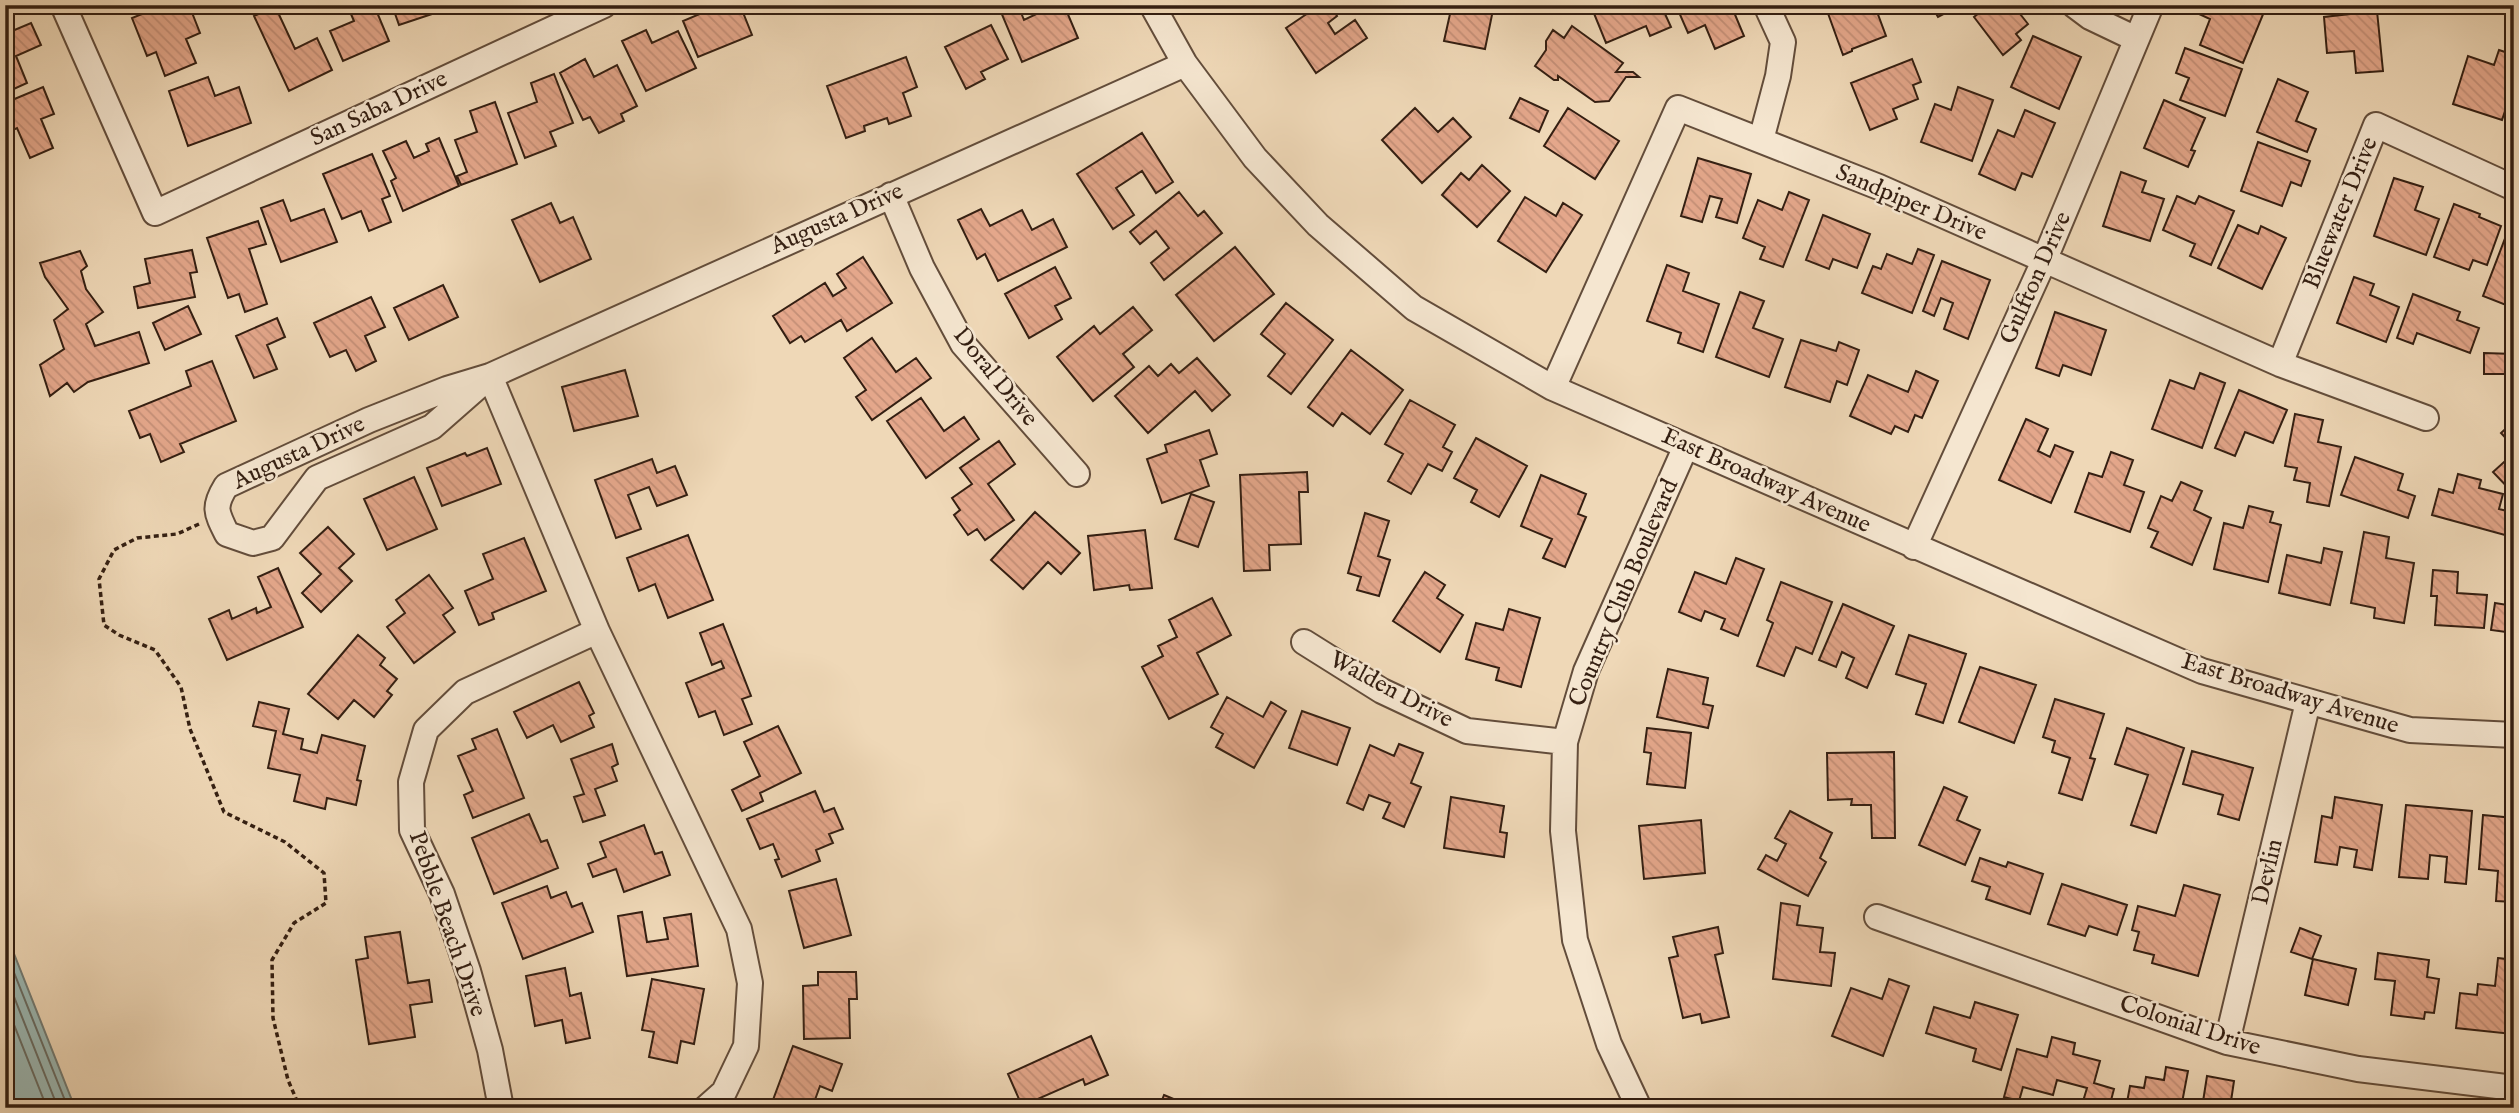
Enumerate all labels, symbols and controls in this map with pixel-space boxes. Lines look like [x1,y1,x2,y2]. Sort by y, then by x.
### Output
street label: San Saba Drive [306,64,452,154]
street label: Bluewater Drive [2296,132,2386,294]
street label: Sandpiper Drive [1831,157,1991,249]
street label: Augusta Drive [765,176,908,263]
street label: Gulfton Drive [1993,207,2079,349]
street label: Doral Drive [945,321,1045,433]
street label: Augusta Drive [227,409,370,498]
street label: East Broadway Avenue [1657,421,1875,541]
street label: Country Club Boulevard [1562,474,1686,712]
street label: Walden Drive [1324,644,1458,736]
street label: East Broadway Avenue [2178,646,2402,742]
street label: Pebble Beach Drive [401,827,493,1021]
street label: Devlin [2245,836,2291,908]
street label: Colonial Drive [2116,989,2264,1063]

